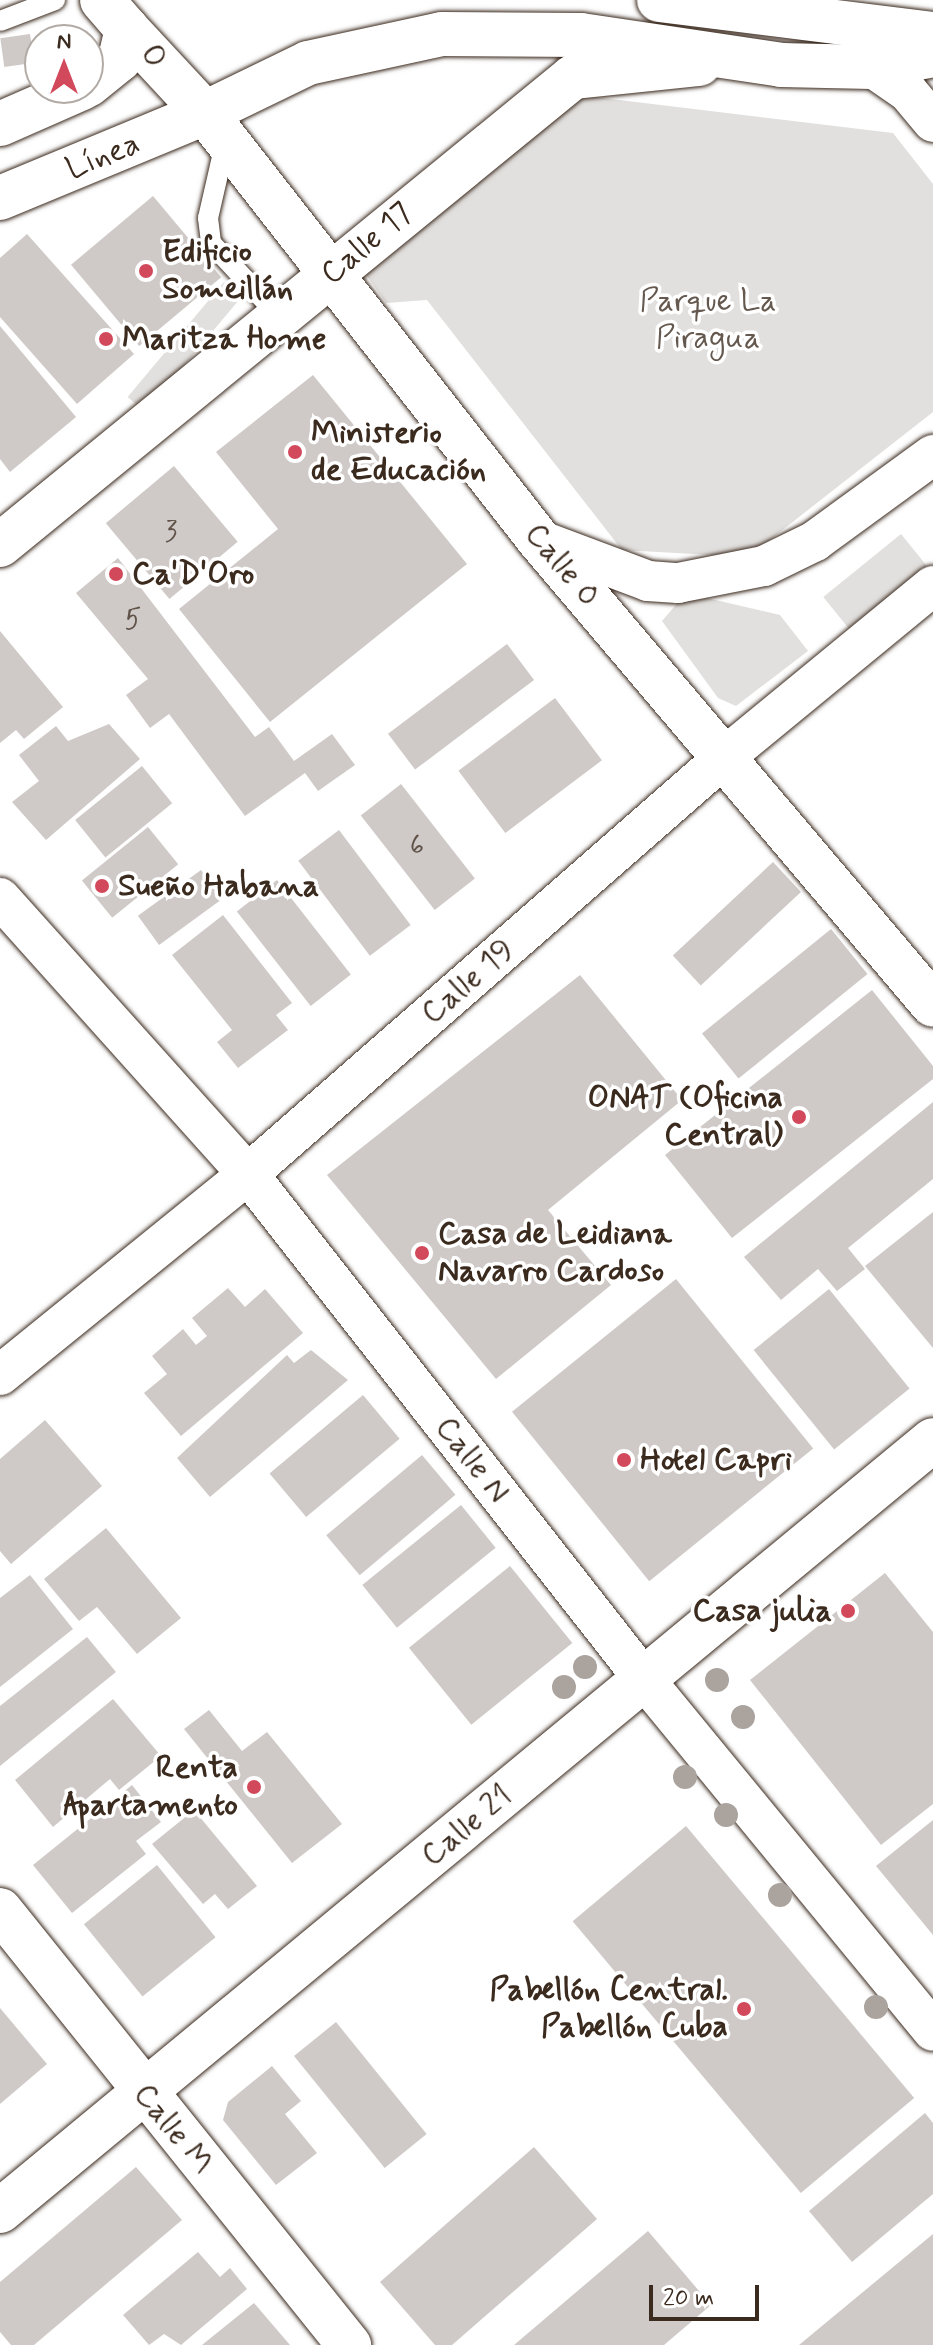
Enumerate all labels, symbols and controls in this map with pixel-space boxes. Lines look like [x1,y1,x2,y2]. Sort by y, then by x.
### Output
north arrow [24,24,104,104]
text: N [57,28,71,56]
street label: O [132,36,174,78]
street label: Línea [61,125,145,189]
street label: Calle 17 [313,195,421,293]
place label: Edificio Someillán [162,234,293,309]
marker: Edificio Someillán [137,262,155,280]
park label: Parque La Piragua [640,283,776,358]
place label: Maritza Home [122,320,325,358]
marker: Maritza Home [97,330,115,348]
place label: Ministerio de Educación [311,415,478,490]
marker: Ministerio de Educación [286,443,304,461]
street label: Calle O [515,515,609,615]
house number: 3 [165,516,177,550]
place label: Ca'D'Oro [132,555,254,593]
marker: Ca'D'Oro [107,565,125,583]
house number: 5 [125,604,141,638]
house number: 6 [410,830,424,864]
place label: Sueño Habana [118,867,319,905]
marker: Sueño Habana [93,877,111,895]
street label: Calle 19 [414,931,522,1033]
place label: ONAT (Oficina Central) [588,1080,783,1155]
marker: ONAT (Oficina Central) [790,1108,808,1126]
place label: Casa de Leidiana Navarro Cardoso [438,1216,670,1291]
marker: Casa de Leidiana Navarro Cardoso [413,1244,431,1262]
street label: Calle N [426,1409,518,1511]
place label: Hotel Capri [640,1441,789,1479]
marker: Hotel Capri [615,1451,633,1469]
place label: Casa julia [694,1592,832,1630]
marker: Casa julia [839,1602,857,1620]
place label: Renta Apartamento [63,1750,238,1825]
street label: Calle 21 [414,1777,520,1875]
marker: Renta Apartamento [245,1778,263,1796]
place label: Pabellón Central. Pabellón Cuba [494,1972,728,2047]
marker: Pabellón Central. Pabellón Cuba [735,2000,753,2018]
street label: Calle M [125,2076,221,2182]
scale bar [653,2269,763,2319]
text: 20 m [663,2283,714,2314]

